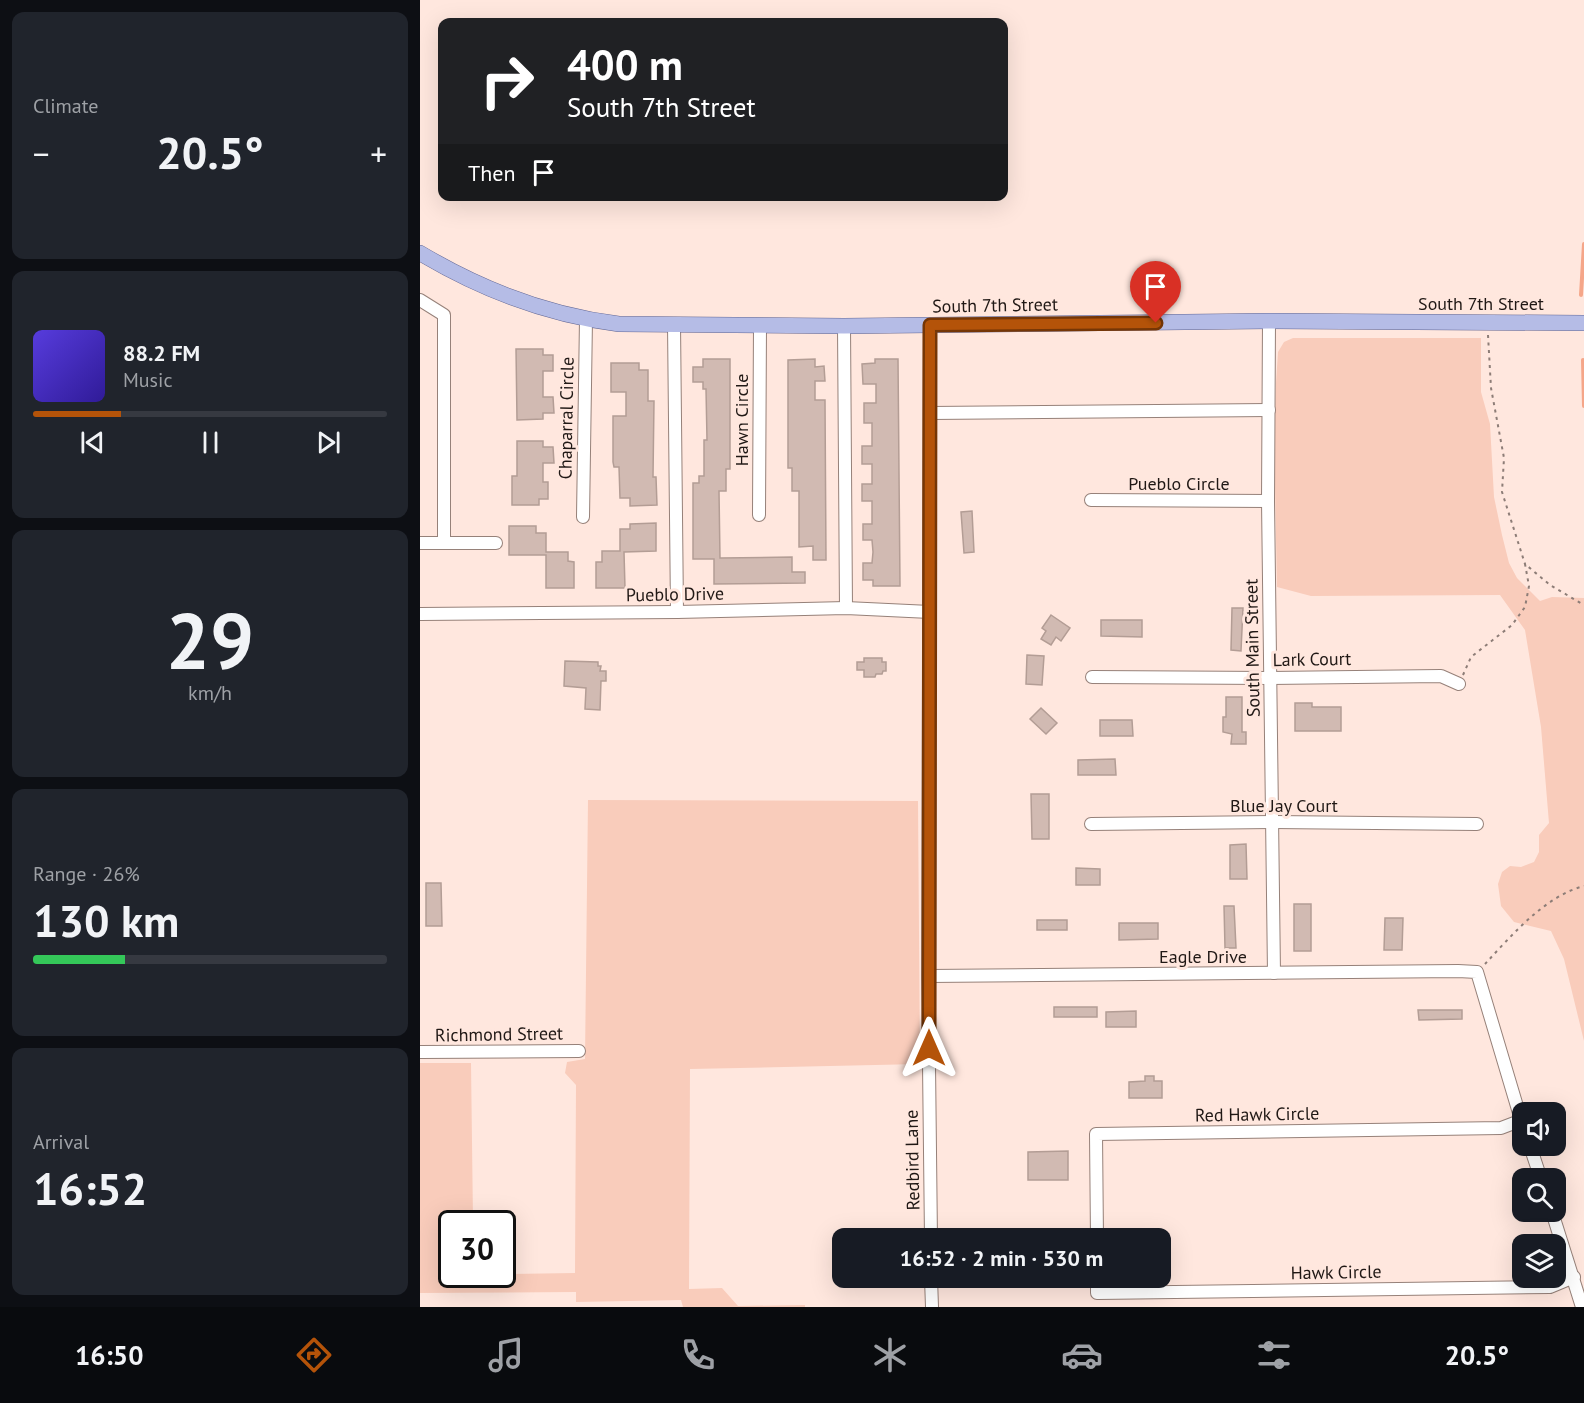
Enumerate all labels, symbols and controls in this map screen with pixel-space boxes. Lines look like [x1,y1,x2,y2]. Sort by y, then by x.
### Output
text: 400 m [567,37,683,92]
icon: right [468,42,546,120]
text: South 7th Street [567,90,756,124]
text: Climate [33,93,99,119]
text: 20.5° [156,123,264,181]
text: − [33,132,50,175]
text: + [370,132,387,175]
icon: arrive [527,156,560,189]
text: Then [468,159,515,187]
pin [1130,261,1181,323]
icon: arrive [1139,270,1172,303]
street label: South 7th Street [932,292,1058,318]
street label: South 7th Street [1418,292,1544,315]
text: 88.2 FM [123,339,200,367]
street label: Chaparral Circle [553,356,579,480]
text: Music [123,367,172,393]
street label: Hawn Circle [730,374,753,466]
icon: previous [76,426,109,459]
icon: pause [194,426,227,459]
icon: next [312,426,345,459]
street label: Pueblo Circle [1128,472,1230,495]
street label: South Main Street [1239,579,1265,717]
street label: Pueblo Drive [626,582,724,606]
text: 29 [166,590,254,691]
street label: Lark Court [1272,647,1352,671]
text: km/h [188,680,232,706]
street label: Blue Jay Court [1230,794,1338,817]
text: Range · 26% [33,861,140,887]
text: 130 km [33,891,179,949]
street label: Eagle Drive [1159,945,1247,968]
position arrow [897,1016,961,1080]
street label: Richmond Street [435,1021,563,1047]
street label: Red Hawk Circle [1195,1101,1319,1127]
map controls [1512,1102,1566,1288]
button: sound [1512,1102,1566,1156]
street label: Redbird Lane [900,1109,924,1211]
text: Arrival [33,1129,89,1155]
text: 16:52 [33,1159,147,1217]
button: search [1512,1168,1566,1222]
speed limit sign: 30 [438,1210,516,1288]
button: layers [1512,1234,1566,1288]
text: 16:52 · 2 min · 530 m [900,1244,1103,1272]
street label: Hawk Circle [1290,1260,1382,1284]
icon: directions [293,1334,335,1376]
icon: music [485,1334,527,1376]
icon: phone [677,1334,719,1376]
icon: climate [869,1334,911,1376]
icon: car [1061,1334,1103,1376]
icon: filters [1253,1334,1295,1376]
text: 16:50 [75,1338,143,1372]
text: 20.5° [1445,1338,1509,1372]

